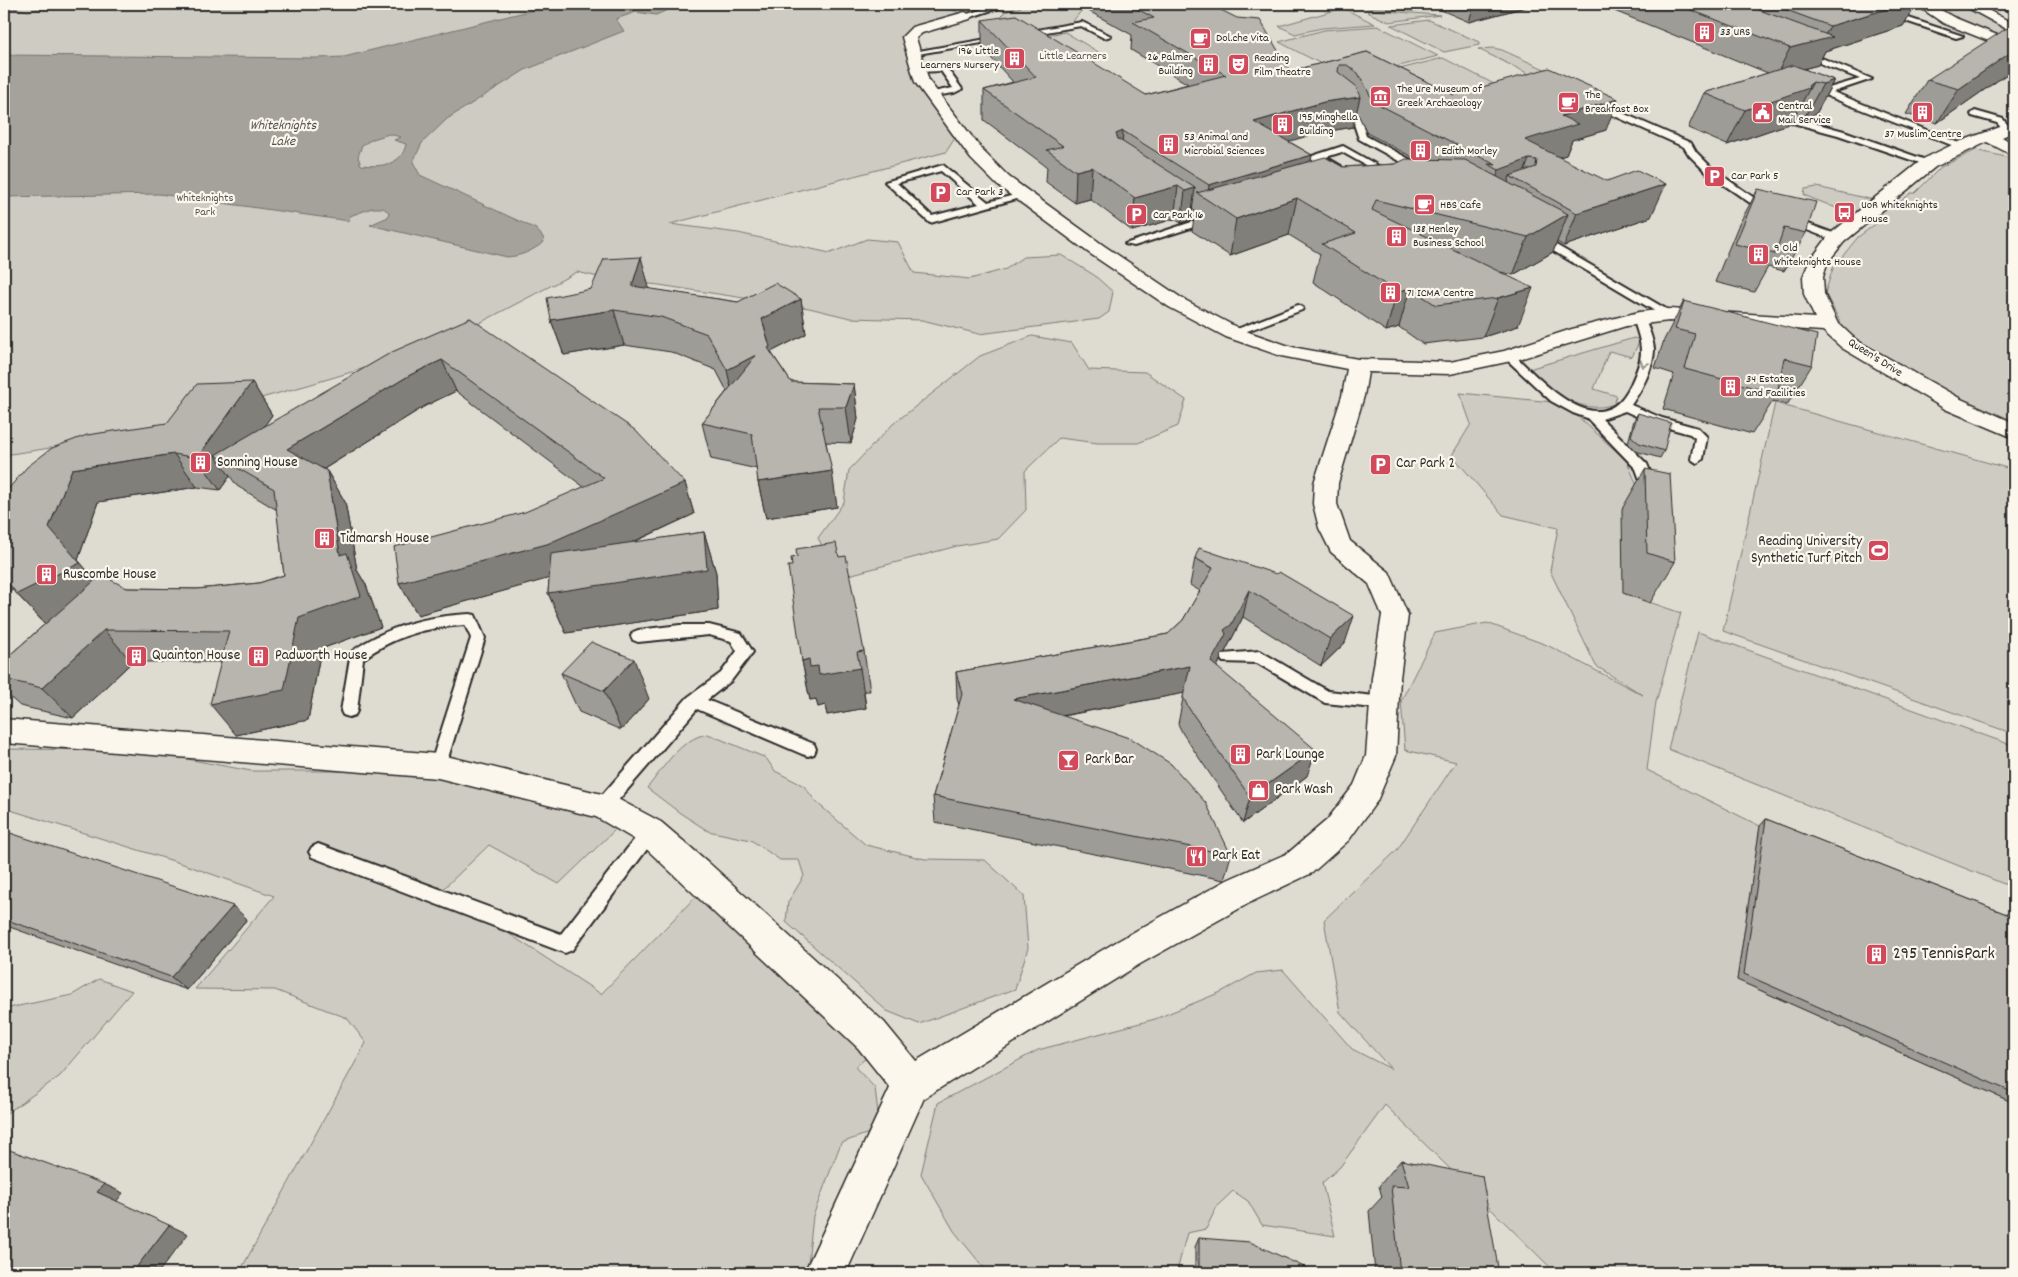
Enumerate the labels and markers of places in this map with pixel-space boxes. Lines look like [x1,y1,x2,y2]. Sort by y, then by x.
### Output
building icon: 33 URS [1692,20,1716,44]
place label: 33 URS [1720,24,1750,41]
cafe icon: Dol.che Vita [1188,26,1212,50]
place label: Dol.che Vita [1216,30,1269,47]
place label: 196 Little Learners Nursery [920,43,1000,74]
building icon: 196 Little Learners Nursery [1003,46,1027,70]
place label: 26 Palmer Building [1147,49,1194,80]
place label: Reading Film Theatre [1254,50,1311,81]
building icon: 26 Palmer Building [1197,52,1221,76]
theatre icon: Reading Film Theatre [1226,53,1250,77]
place label: The Ure Museum of Greek Archaeology [1397,81,1483,112]
museum icon: The Ure Museum of Greek Archaeology [1369,84,1393,108]
place label: The Breakfast Box [1585,87,1649,118]
cafe icon: The Breakfast Box [1557,90,1581,114]
place label: Central Mail Service [1778,98,1831,129]
public building icon: Central Mail Service [1750,101,1774,125]
building icon: 37 Muslim Centre [1911,101,1935,125]
place label: 195 Minghella Building [1299,109,1358,140]
building icon: 195 Minghella Building [1271,112,1295,136]
place label: 37 Muslim Centre [1885,126,1961,143]
place label: 53 Animal and Microbial Sciences [1184,129,1265,160]
building icon: 53 Animal and Microbial Sciences [1156,132,1180,156]
building icon: 1 Edith Morley [1408,139,1432,163]
place label: 1 Edith Morley [1436,143,1498,160]
parking icon: Car Park 5 [1703,164,1727,188]
place label: Car Park 5 [1731,168,1779,185]
parking icon: Car Park 3 [928,180,952,204]
place label: Car Park 3 [956,184,1003,201]
cafe icon: HBS Cafe [1412,193,1436,217]
place label: HBS Cafe [1440,197,1481,214]
place label: UoR Whiteknights House [1861,197,1938,228]
bus stop icon: UoR Whiteknights House [1833,200,1857,224]
parking icon: Car Park 16 [1125,203,1149,227]
place label: Car Park 16 [1153,207,1204,224]
place label: 138 Henley Business School [1413,221,1484,252]
building icon: 138 Henley Business School [1385,224,1409,248]
place label: 9 Old Whiteknights House [1774,240,1861,271]
building icon: 9 Old Whiteknights House [1746,243,1770,267]
building icon: 71 ICMA Centre [1379,281,1403,305]
place label: 71 ICMA Centre [1407,285,1474,302]
place label: 34 Estates and Facilities [1746,371,1806,402]
building icon: 34 Estates and Facilities [1718,374,1742,398]
building icon: Sonning House [189,451,213,475]
place label: Sonning House [217,452,298,474]
parking icon: Car Park 2 [1368,452,1392,476]
place label: Car Park 2 [1396,453,1455,475]
building icon: Tidmarsh House [312,527,336,551]
place label: Tidmarsh House [340,528,429,550]
place label: Reading University Synthetic Turf Pitch [1751,531,1863,570]
sports icon: Reading University Synthetic Turf Pitch [1866,539,1890,563]
building icon: Ruscombe House [35,563,59,587]
place label: Ruscombe House [63,564,157,586]
building icon: Quainton House [124,644,148,668]
building icon: Padworth House [247,644,271,668]
place label: Quainton House [152,645,241,667]
place label: Padworth House [275,645,368,667]
building icon: Park Lounge [1228,743,1252,767]
place label: Park Lounge [1256,744,1325,766]
bar icon: Park Bar [1057,748,1081,772]
place label: Park Bar [1085,749,1134,771]
shop icon: Park Wash [1247,778,1271,802]
place label: Park Wash [1275,779,1333,801]
restaurant icon: Park Eat [1184,844,1208,868]
place label: Park Eat [1212,845,1261,867]
building icon: 295 TennisPark [1865,942,1889,966]
place label: 295 TennisPark [1893,942,1995,967]

